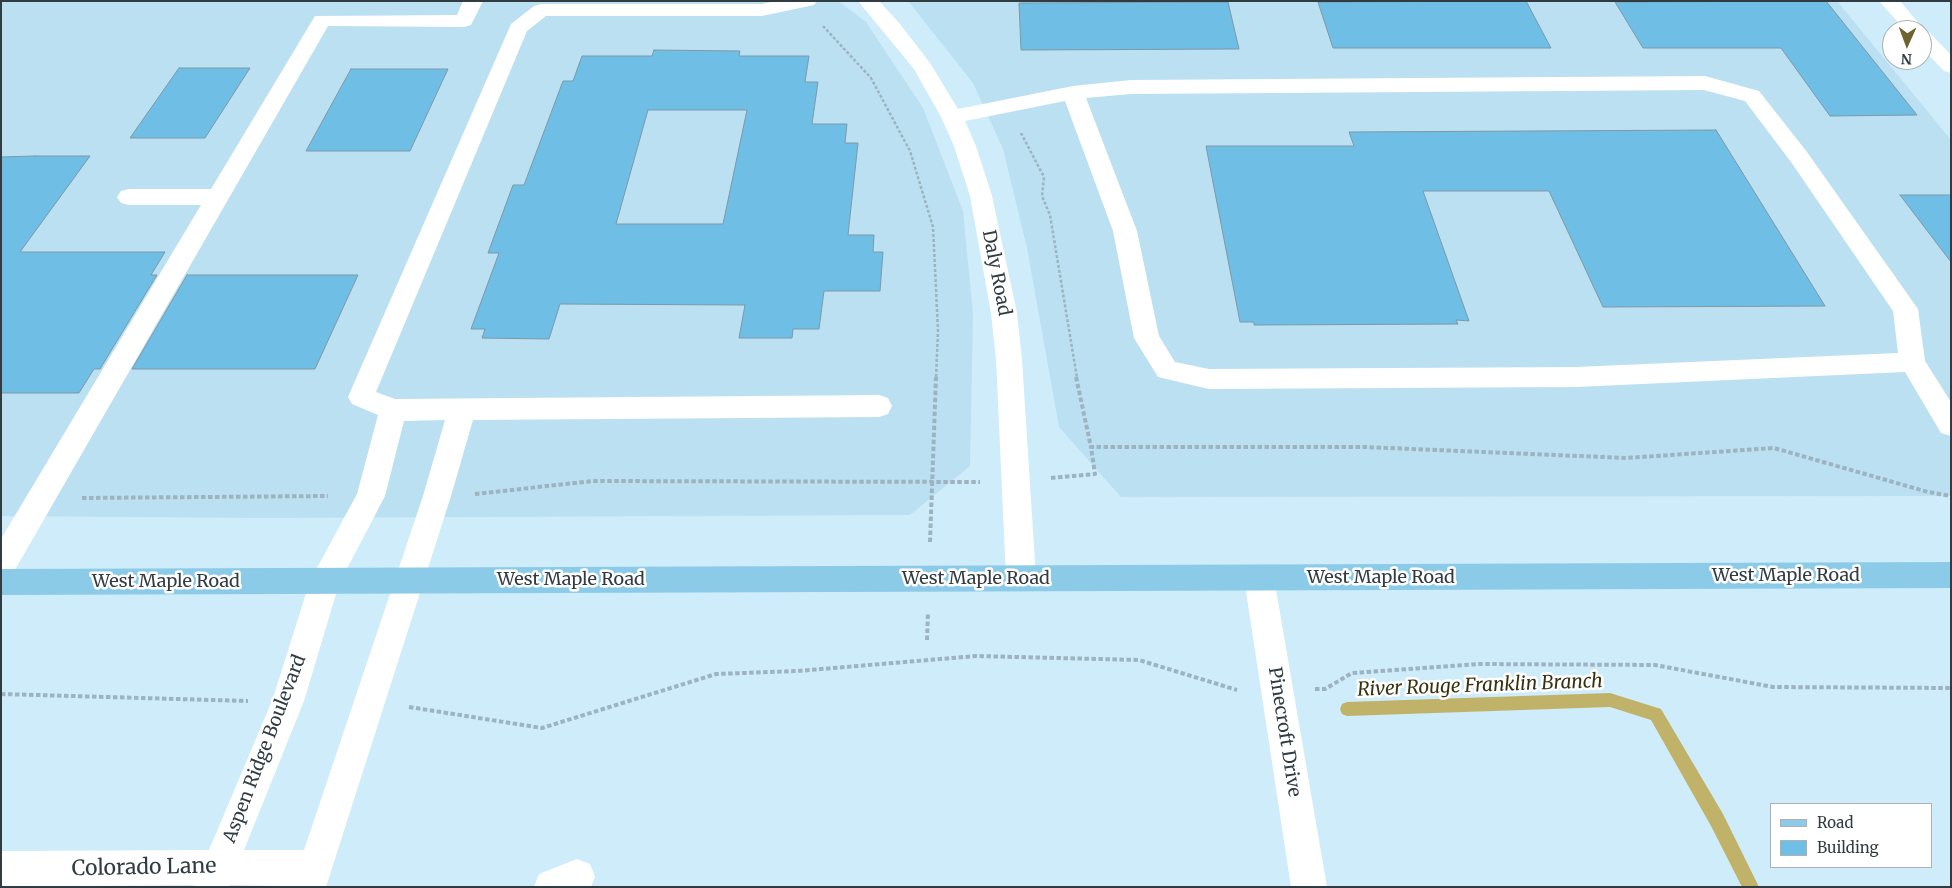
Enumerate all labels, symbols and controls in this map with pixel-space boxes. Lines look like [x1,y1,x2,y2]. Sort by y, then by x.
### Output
north arrow [1882,20,1932,70]
text: N [1901,50,1912,68]
street label: Daly Road [977,228,1015,318]
street label: West Maple Road [1712,565,1860,587]
street label: West Maple Road [1307,567,1455,589]
street label: West Maple Road [902,568,1050,590]
street label: West Maple Road [497,569,645,591]
street label: West Maple Road [92,571,240,593]
street label: Aspen Ridge Boulevard [219,652,311,846]
street label: Pinecroft Drive [1263,666,1305,798]
water label: River Rouge Franklin Branch [1357,670,1603,702]
legend [1770,803,1932,868]
text: Road [1817,813,1853,832]
text: Building [1817,838,1879,857]
street label: Colorado Lane [72,854,216,882]

